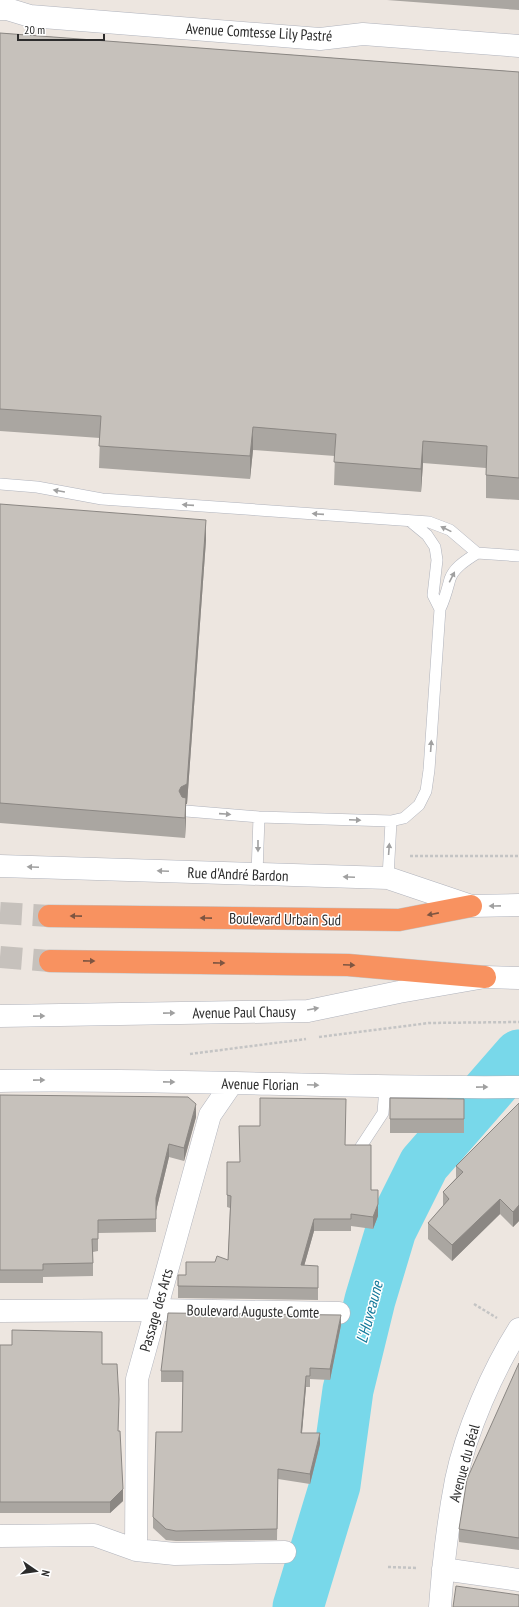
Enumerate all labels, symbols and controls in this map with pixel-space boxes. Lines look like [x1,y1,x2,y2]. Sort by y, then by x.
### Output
scale bar [18,16,104,42]
street label: Avenue Comtesse Lily Pastré [185,19,333,45]
text: 20 m [24,22,45,37]
one-way arrow [53,488,65,494]
one-way arrow [182,502,194,509]
one-way arrow [312,510,324,517]
one-way arrow [440,526,452,532]
one-way arrow [449,571,455,583]
one-way arrow [428,740,435,752]
one-way arrow [219,811,231,818]
one-way arrow [349,816,361,823]
one-way arrow [254,840,261,852]
one-way arrow [386,843,393,855]
street label: Rue d'André Bardon [187,863,289,885]
one-way arrow [27,864,39,871]
one-way arrow [157,868,169,875]
one-way arrow [343,873,355,880]
one-way arrow [488,903,501,909]
street label: Boulevard Urbain Sud [229,909,341,929]
one-way arrow [427,911,439,917]
one-way arrow [69,913,82,919]
one-way arrow [199,915,212,921]
one-way arrow [83,958,96,964]
one-way arrow [213,960,226,966]
one-way arrow [343,962,355,969]
street label: Avenue Paul Chausy [192,1002,296,1022]
one-way arrow [307,1006,319,1012]
one-way arrow [163,1010,175,1017]
one-way arrow [33,1013,46,1019]
street label: Avenue Florian [221,1074,299,1094]
one-way arrow [33,1077,45,1084]
one-way arrow [163,1079,176,1085]
one-way arrow [307,1082,320,1088]
one-way arrow [476,1084,489,1090]
street label: Passage des Arts [135,1266,177,1354]
water label: L'Huveaune [351,1278,387,1345]
street label: Boulevard Auguste Comte [187,1300,319,1322]
street label: Avenue du Béal [444,1421,484,1504]
north arrow [16,1551,56,1591]
text: N [38,1569,53,1578]

